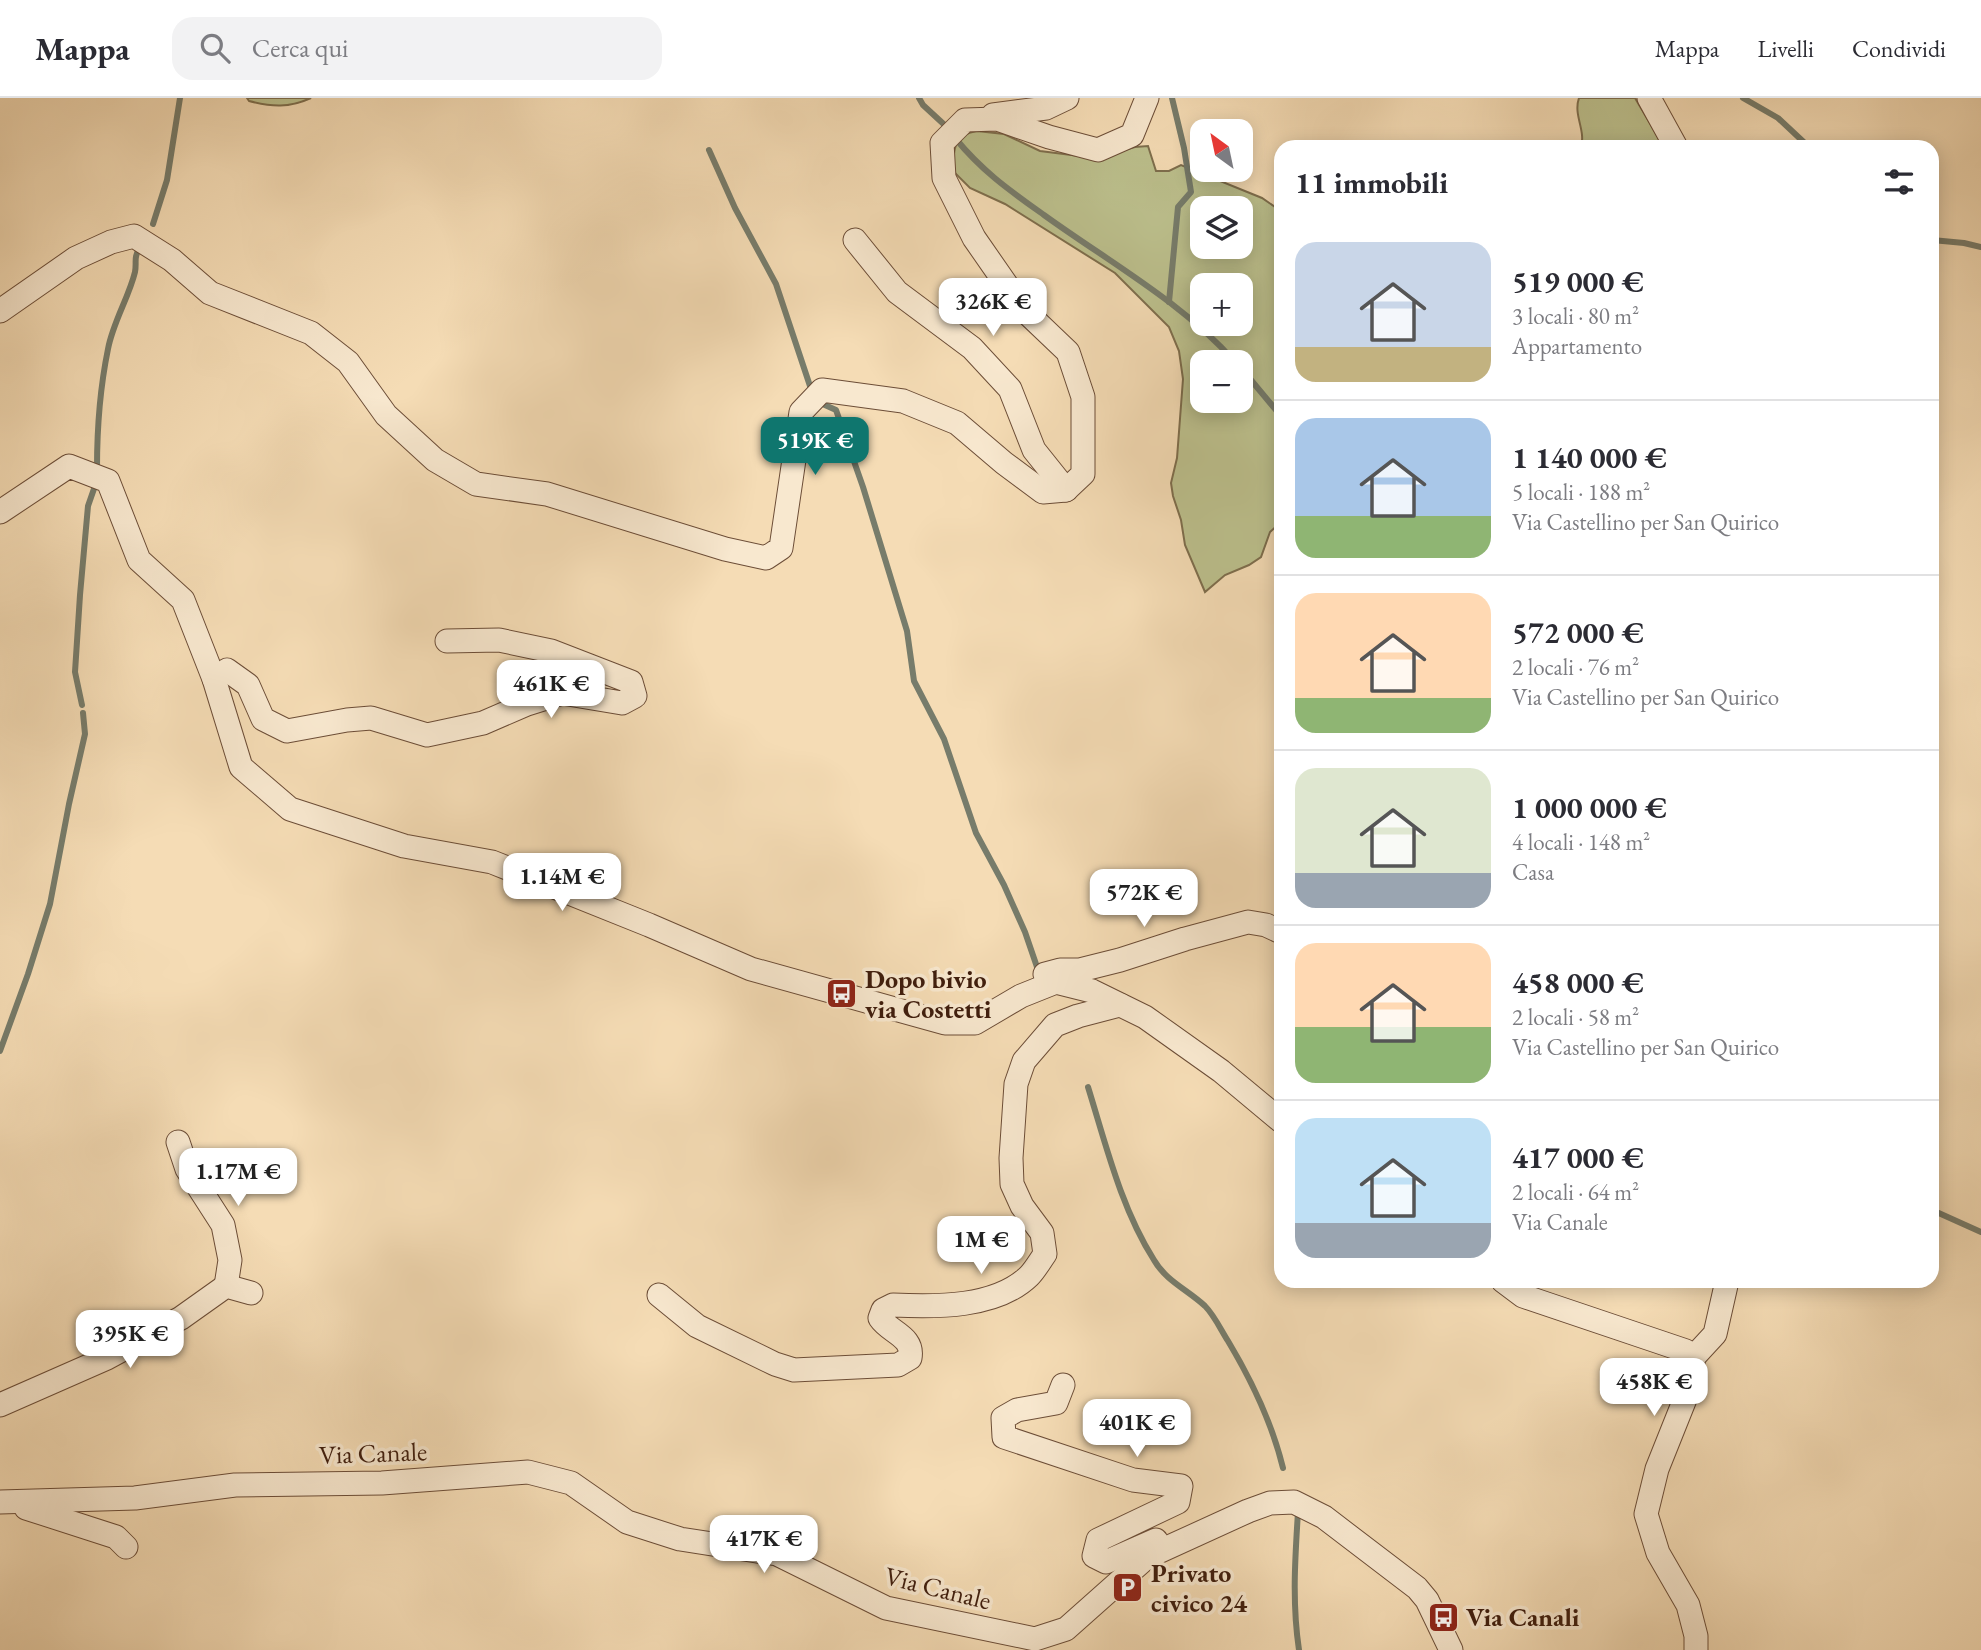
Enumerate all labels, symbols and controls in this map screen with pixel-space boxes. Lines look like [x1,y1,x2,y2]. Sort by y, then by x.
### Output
search box [172,17,662,80]
text: Mappa [35,27,130,70]
icon: search [196,29,234,67]
text: Cerca qui [252,31,348,65]
text: Mappa [1655,33,1719,64]
text: Livelli [1757,33,1814,64]
text: Condividi [1852,33,1946,64]
north arrow [1190,119,1253,182]
map controls [1190,119,1253,413]
text: 11 immobili [1295,163,1448,202]
icon: filters [1880,163,1918,201]
button: layers [1190,196,1253,259]
text: 519 000 € [1512,262,1644,301]
icon: home [1351,270,1435,354]
button: + [1190,273,1253,336]
pin: 326K € [936,278,1050,338]
text: 326K € [955,286,1031,316]
text: 3 locali · 80 m² [1512,301,1639,331]
text: Appartamento [1512,331,1642,361]
button: − [1190,350,1253,413]
pin: 519K € [758,418,872,477]
text: 519K € [777,425,853,455]
text: 1 140 000 € [1512,438,1667,477]
icon: home [1351,446,1435,530]
text: 5 locali · 188 m² [1512,477,1650,507]
text: Via Castellino per San Quirico [1512,507,1779,537]
text: 572 000 € [1512,613,1644,652]
icon: home [1351,621,1435,705]
text: 2 locali · 76 m² [1512,652,1639,682]
pin: 461K € [494,660,608,720]
text: 461K € [513,668,589,698]
text: Via Castellino per San Quirico [1512,682,1779,712]
text: 1 000 000 € [1512,788,1667,827]
icon: home [1351,796,1435,880]
text: 4 locali · 148 m² [1512,827,1650,857]
pin: 1.14M € [497,854,627,913]
text: Casa [1512,857,1554,887]
text: 1.14M € [519,861,605,891]
pin: 572K € [1087,870,1201,929]
text: 572K € [1106,877,1182,907]
place label: Dopo bivio via Costetti [865,962,992,1026]
text: 458 000 € [1512,963,1644,1002]
icon: home [1351,971,1435,1055]
bus stop icon: Dopo bivio via Costetti [825,977,859,1011]
text: 2 locali · 58 m² [1512,1002,1639,1032]
text: Via Castellino per San Quirico [1512,1032,1779,1062]
text: 417 000 € [1512,1138,1644,1177]
icon: home [1351,1146,1435,1230]
pin: 1.17M € [173,1148,303,1208]
text: 1.17M € [195,1156,281,1186]
text: 2 locali · 64 m² [1512,1177,1639,1207]
text: Via Canale [1512,1207,1608,1237]
pin: 1M € [940,1216,1022,1276]
text: 1M € [953,1224,1009,1254]
pin: 395K € [73,1310,187,1370]
text: 395K € [92,1318,168,1348]
pin: 458K € [1597,1358,1711,1418]
text: 458K € [1616,1366,1692,1396]
pin: 401K € [1080,1400,1194,1459]
text: 401K € [1099,1407,1175,1437]
street label: Via Canale [318,1434,428,1472]
pin: 417K € [707,1516,821,1575]
text: 417K € [726,1523,802,1553]
place label: Privato civico 24 [1151,1556,1247,1620]
street label: Via Canale [881,1558,995,1618]
parking icon: Privato civico 24 [1111,1571,1145,1605]
bus stop icon: Via Canali [1426,1600,1460,1634]
place label: Via Canali [1466,1600,1580,1634]

